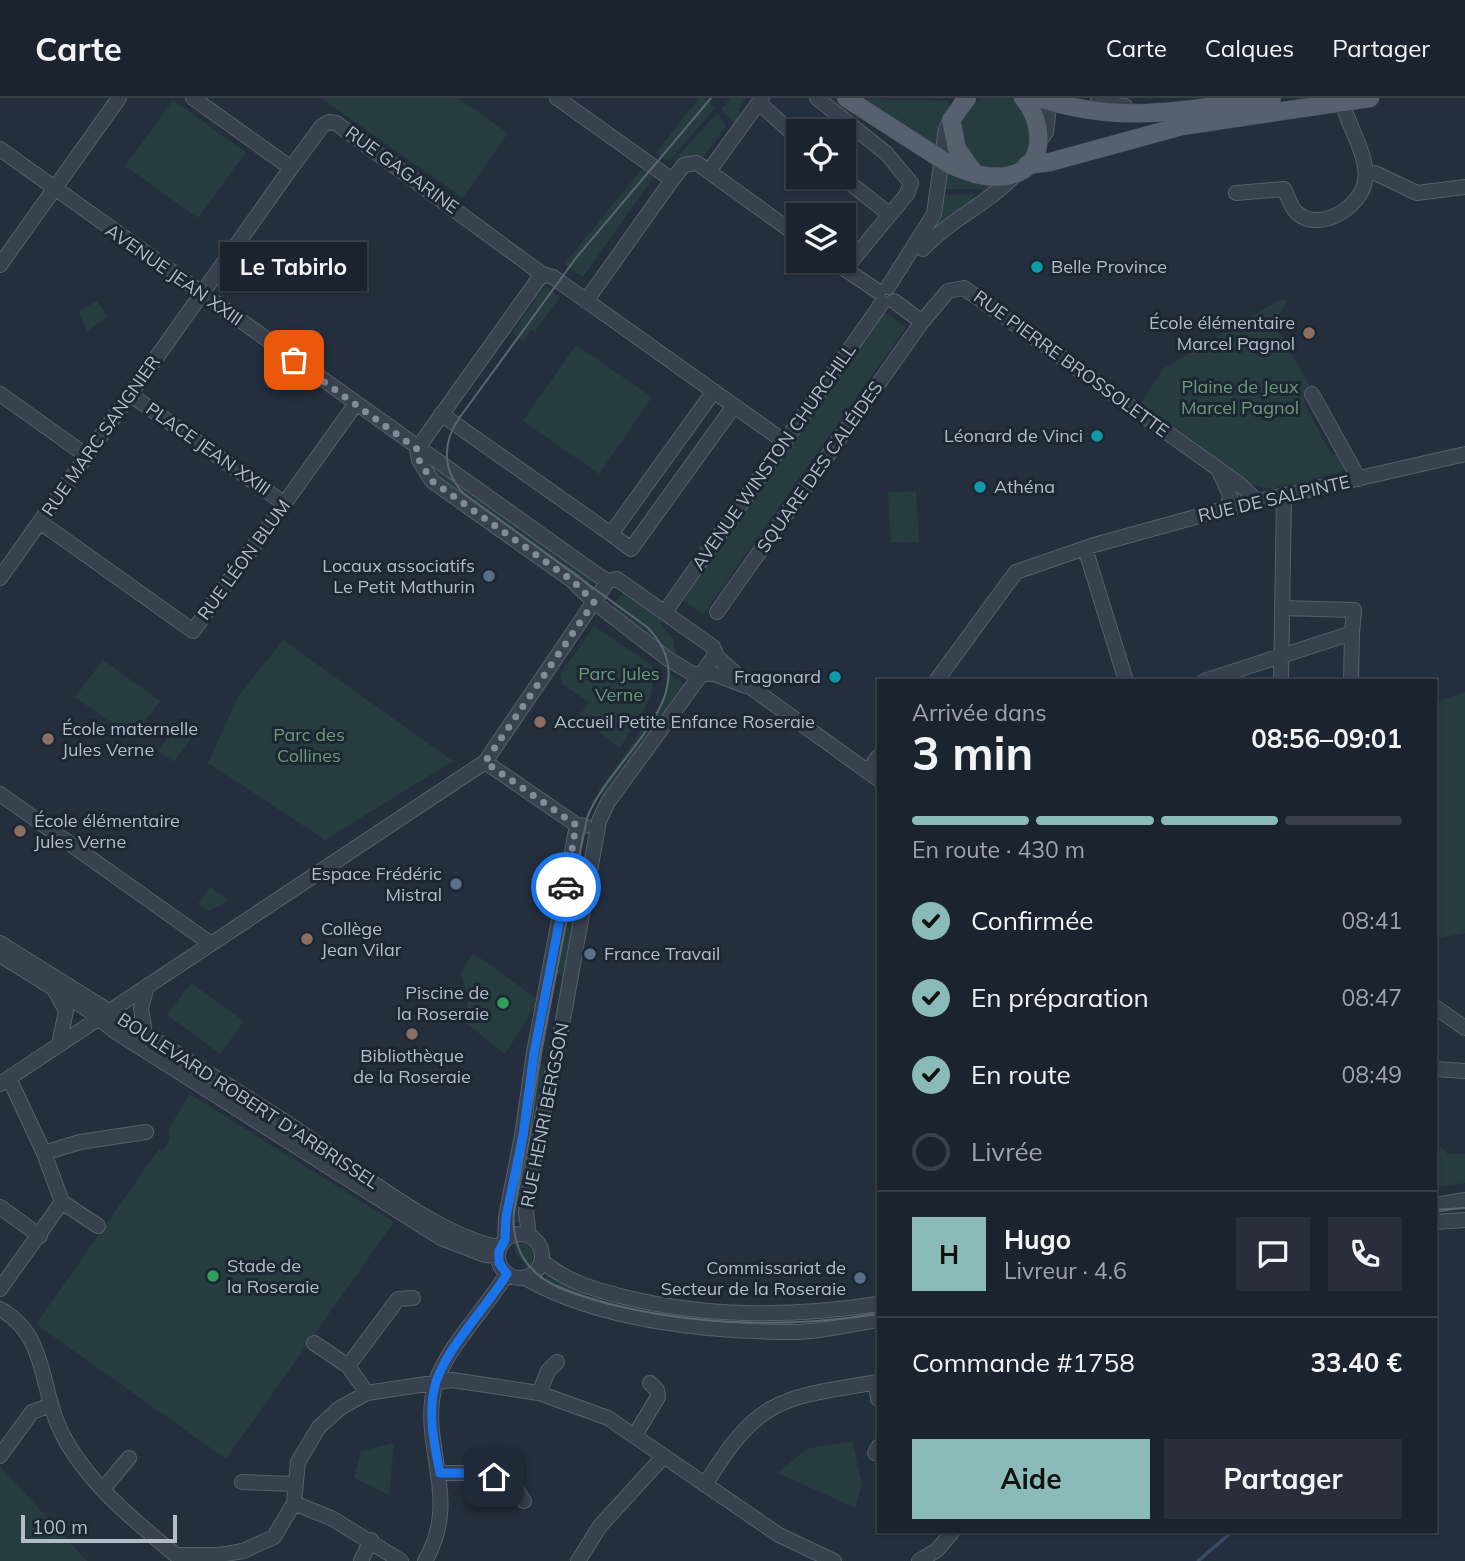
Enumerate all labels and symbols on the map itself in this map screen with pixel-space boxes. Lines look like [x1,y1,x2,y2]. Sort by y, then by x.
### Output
street label: RUE GAGARINE [341,121,463,218]
street label: AVENUE JEAN XXIII [101,219,247,331]
callout: Le Tabirlo [220,241,368,290]
place label: Belle Province [1051,255,1167,278]
marker: Belle Province [1029,259,1045,275]
street label: RUE PIERRE BROSSOLETTE [969,285,1173,442]
place label: École élémentaire Marcel Pagnol [1149,311,1295,355]
marker: École élémentaire Marcel Pagnol [1301,325,1317,341]
pin [264,330,324,390]
street label: AVENUE WINSTON CHURCHILL [687,339,861,574]
street label: RUE MARC SANGNIER [36,351,165,521]
park label: Plaine de Jeux Marcel Pagnol [1181,375,1299,419]
street label: SQUARE DES CALÉIDES [752,376,888,557]
street label: PLACE JEAN XXIII [142,397,275,500]
place label: Léonard de Vinci [944,424,1083,447]
marker: Léonard de Vinci [1089,428,1105,444]
street label: RUE DE SALPINTE [1196,470,1352,527]
place label: Athéna [994,475,1055,498]
marker: Athéna [972,479,988,495]
street label: RUE LÉON BLUM [192,495,295,624]
place label: Locaux associatifs Le Petit Mathurin [322,554,475,598]
marker: Locaux associatifs Le Petit Mathurin [481,568,497,584]
park label: Parc Jules Verne [578,662,660,706]
place label: Fragonard [734,665,821,688]
marker: Fragonard [827,669,843,685]
place label: Accueil Petite Enfance Roseraie [554,710,815,733]
marker: Accueil Petite Enfance Roseraie [532,714,548,730]
place label: École maternelle Jules Verne [62,717,198,761]
park label: Parc des Collines [273,723,345,767]
marker: École maternelle Jules Verne [40,731,56,747]
place label: École élémentaire Jules Verne [34,809,180,853]
marker: École élémentaire Jules Verne [12,823,28,839]
courier [531,852,601,922]
place label: Espace Frédéric Mistral [311,862,442,906]
marker: Espace Frédéric Mistral [448,876,464,892]
place label: Collège Jean Vilar [321,917,402,961]
marker: Collège Jean Vilar [299,931,315,947]
place label: France Travail [604,942,720,965]
marker: France Travail [582,946,598,962]
place label: Piscine de la Roseraie [397,981,489,1025]
marker: Piscine de la Roseraie [495,995,511,1011]
street label: BOULEVARD ROBERT D'ARBRISSEL [113,1007,383,1194]
street label: RUE HENRI BERGSON [515,1021,574,1209]
marker: Bibliothèque de la Roseraie [404,1026,420,1042]
place label: Bibliothèque de la Roseraie [353,1044,471,1088]
place label: Stade de la Roseraie [227,1254,319,1298]
place label: Commissariat de Secteur de la Roseraie [661,1256,846,1300]
marker: Stade de la Roseraie [205,1268,221,1284]
marker: Commissariat de Secteur de la Roseraie [852,1270,868,1286]
pin [464,1447,524,1507]
scale bar [21,1512,177,1544]

